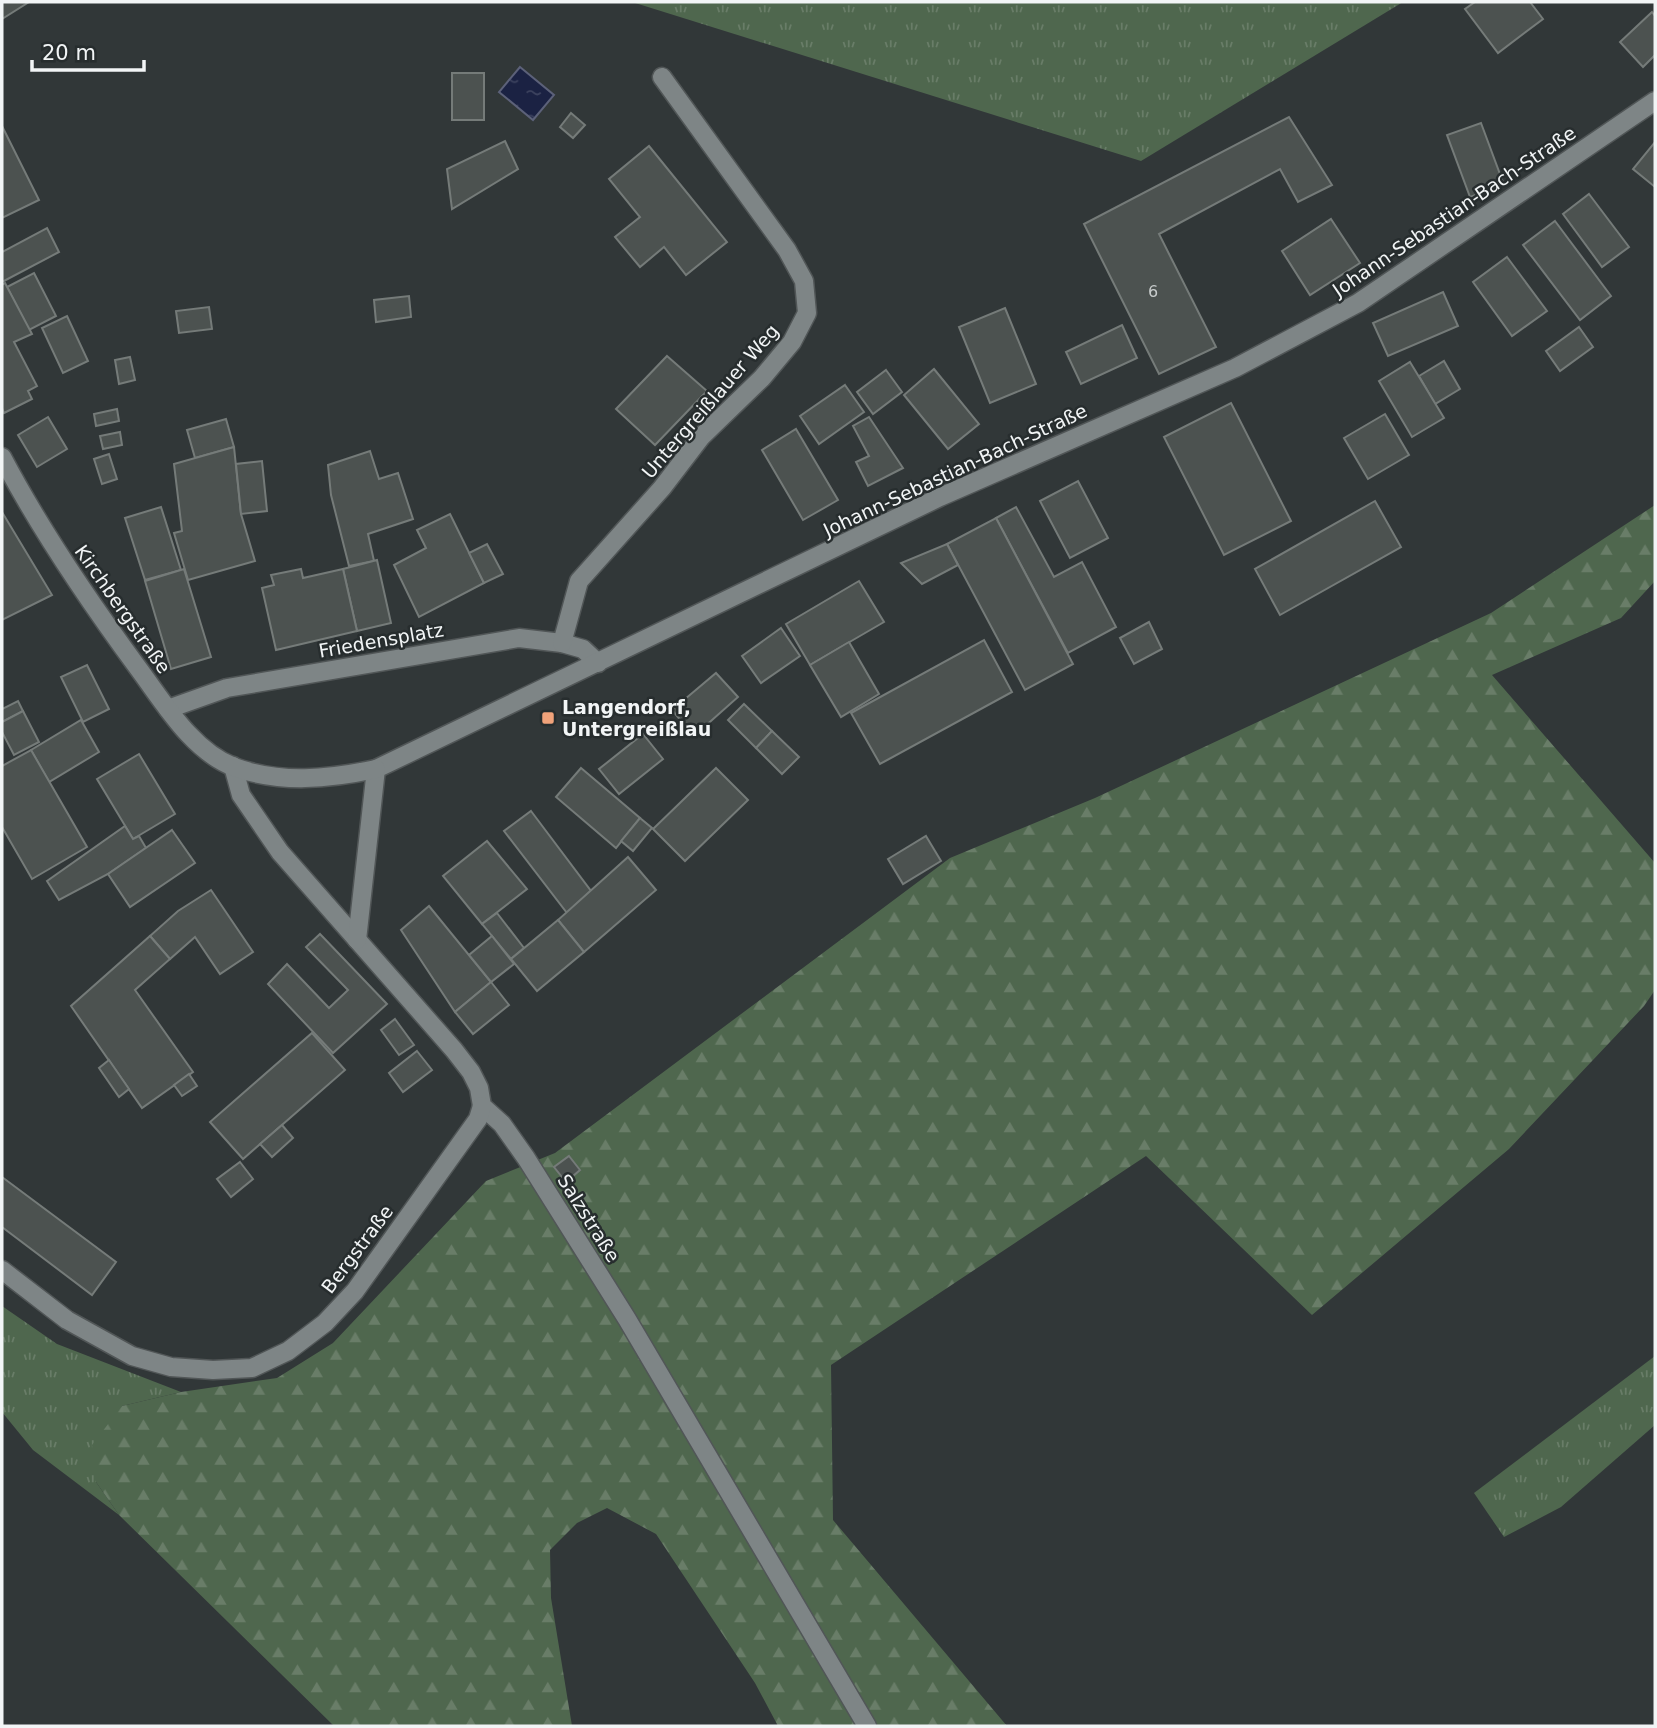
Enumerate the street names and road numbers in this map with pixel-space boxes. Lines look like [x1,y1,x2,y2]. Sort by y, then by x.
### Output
street label: Johann-Sebastian-Bach-Straße [1327,121,1580,301]
street label: Untergreißlauer Weg [637,319,783,483]
street label: Johann-Sebastian-Bach-Straße [819,399,1090,541]
street label: Kirchbergstraße [71,541,175,677]
street label: Friedensplatz [317,618,445,662]
street label: Salzstraße [553,1170,625,1266]
street label: Bergstraße [317,1201,397,1297]

